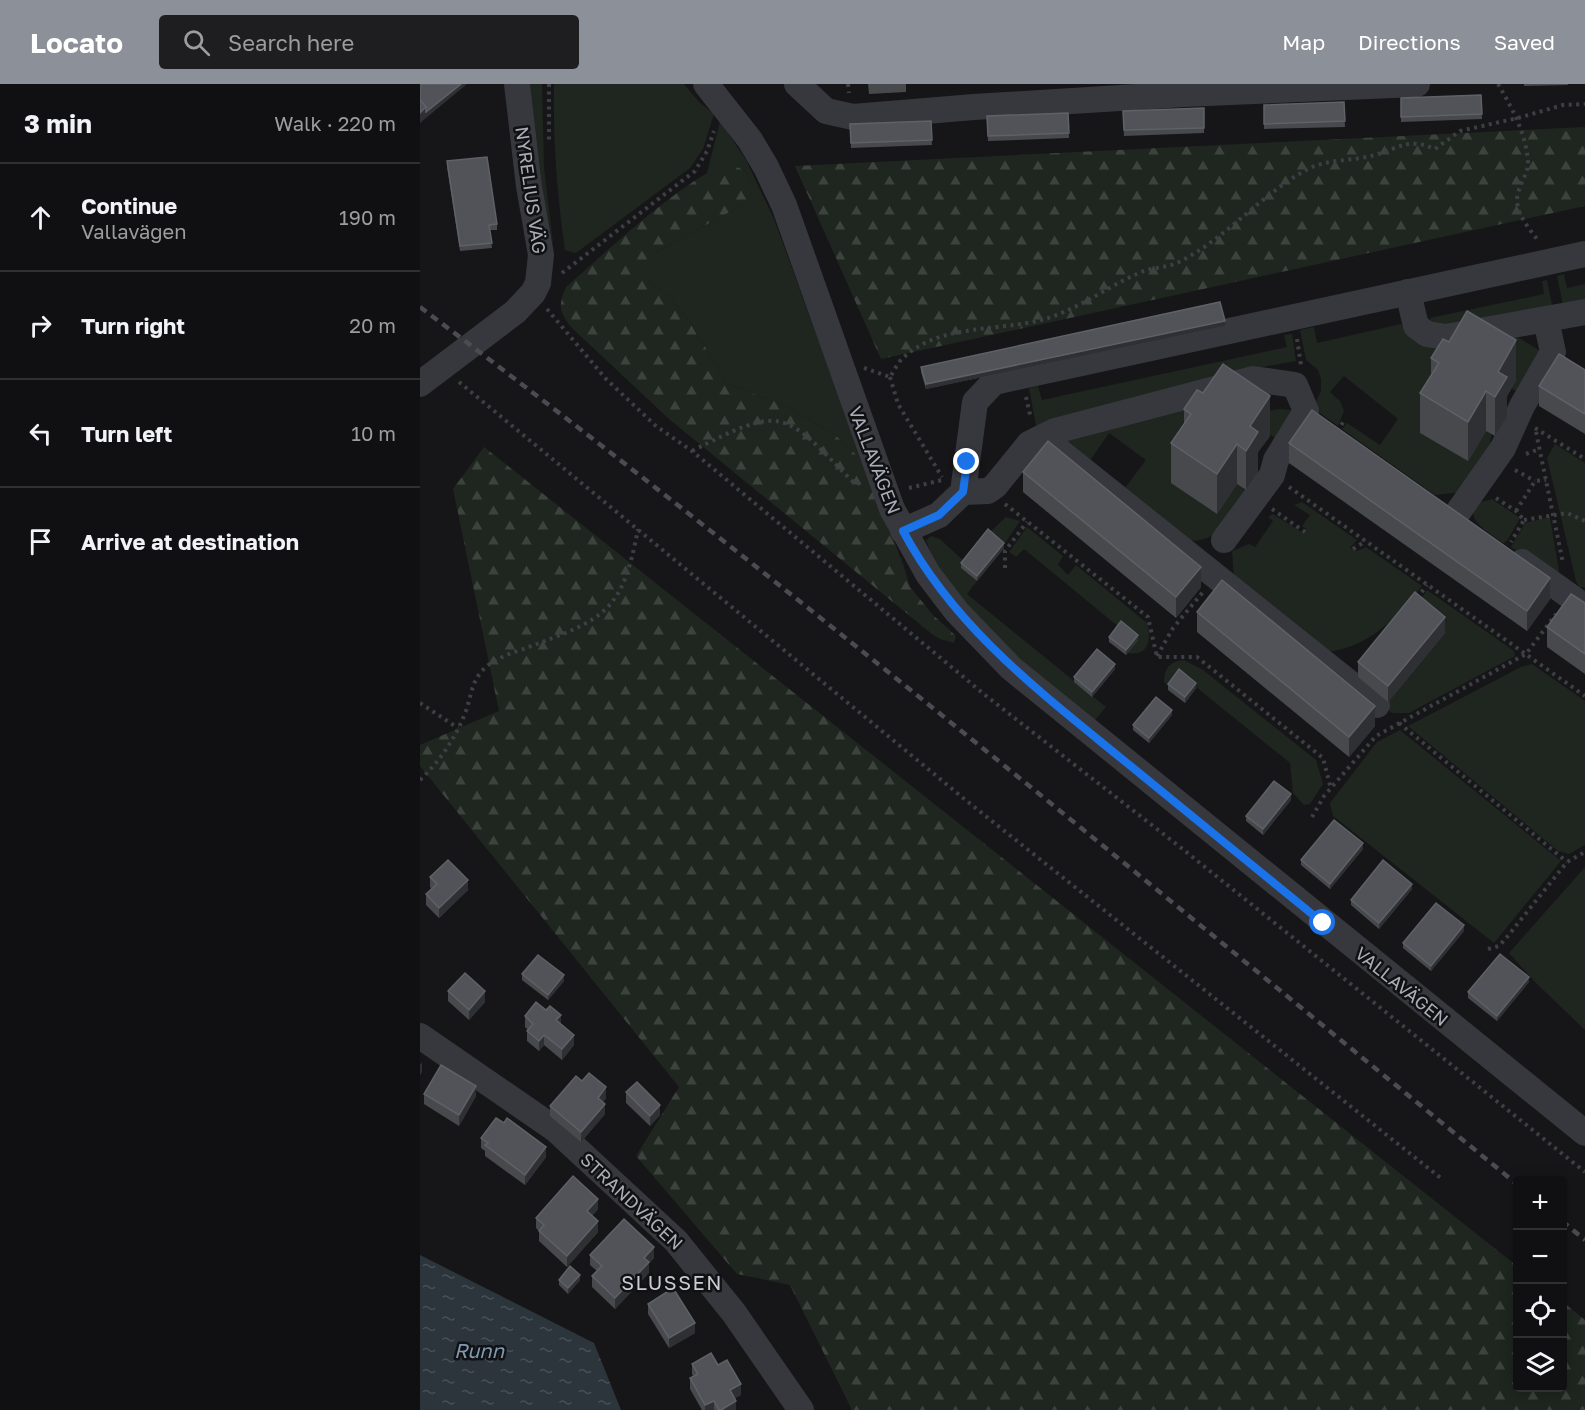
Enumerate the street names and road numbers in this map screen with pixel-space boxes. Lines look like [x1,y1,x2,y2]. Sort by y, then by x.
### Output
street label: NYRELIUS VÄG [511,125,551,255]
street label: VALLAVÄGEN [844,403,906,517]
street label: VALLAVÄGEN [1351,942,1453,1030]
street label: STRANDVÄGEN [576,1148,688,1254]

